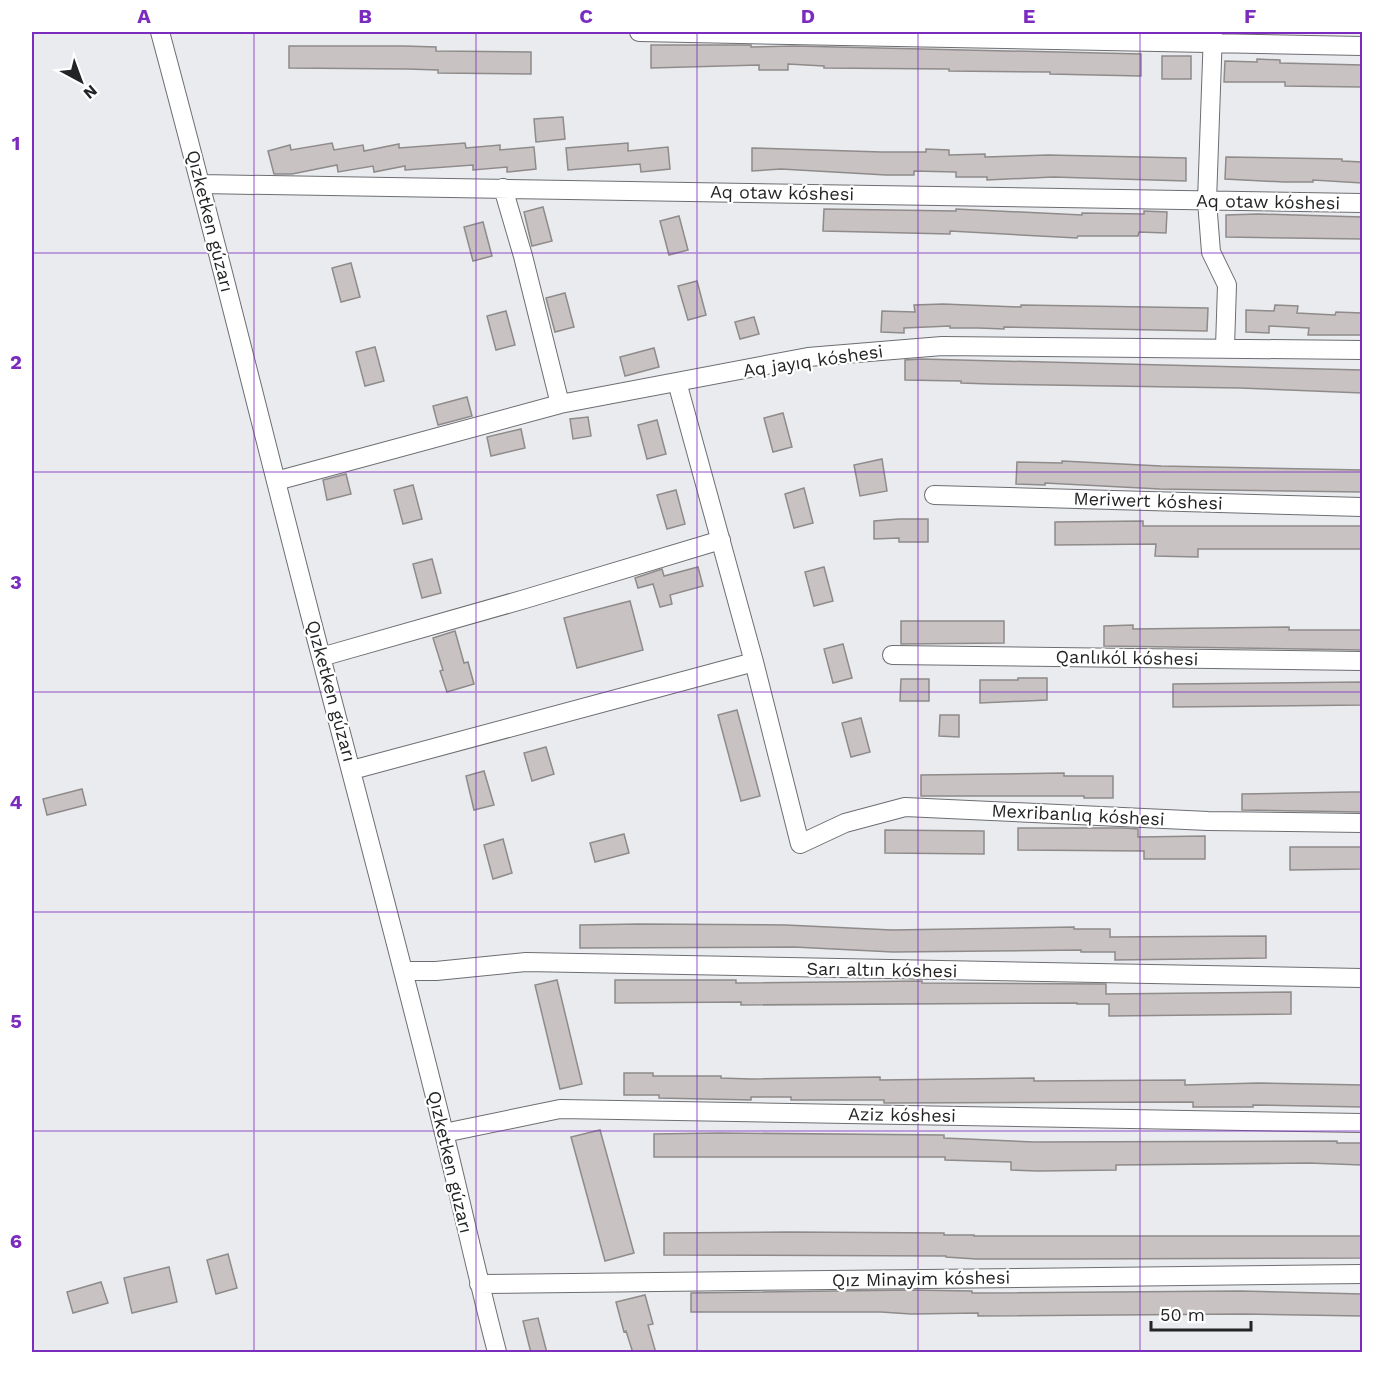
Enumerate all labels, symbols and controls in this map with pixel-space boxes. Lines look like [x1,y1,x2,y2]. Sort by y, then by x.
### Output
text: A [137,4,151,28]
text: B [358,4,372,28]
text: C [579,4,593,28]
text: D [801,4,815,28]
text: E [1023,4,1035,28]
text: F [1244,4,1256,28]
north arrow [51,51,111,111]
text: N [80,81,101,103]
text: 1 [12,131,20,155]
street label: Qızketken gúzarı [183,148,238,294]
street label: Aq otaw kóshesi [710,181,854,204]
street label: Aq otaw kóshesi [1196,190,1340,213]
street label: Aq jayıq kóshesi [742,340,884,381]
text: 2 [10,350,22,374]
street label: Meriwert kóshesi [1073,487,1223,514]
text: 3 [10,570,22,594]
street label: Qızketken gúzarı [303,618,360,764]
street label: Qanlıkól kóshesi [1055,646,1199,669]
text: 4 [10,790,23,814]
street label: Mexribanlıq kóshesi [991,799,1165,830]
street label: Sarı altın kóshesi [806,958,958,981]
text: 5 [10,1009,22,1033]
street label: Qızketken gúzarı [424,1089,477,1235]
street label: Aziz kóshesi [848,1103,956,1126]
text: 6 [10,1229,22,1253]
street label: Qız Minayim kóshesi [832,1266,1010,1291]
scale bar [1151,1294,1252,1332]
text: 50 m [1160,1304,1205,1325]

